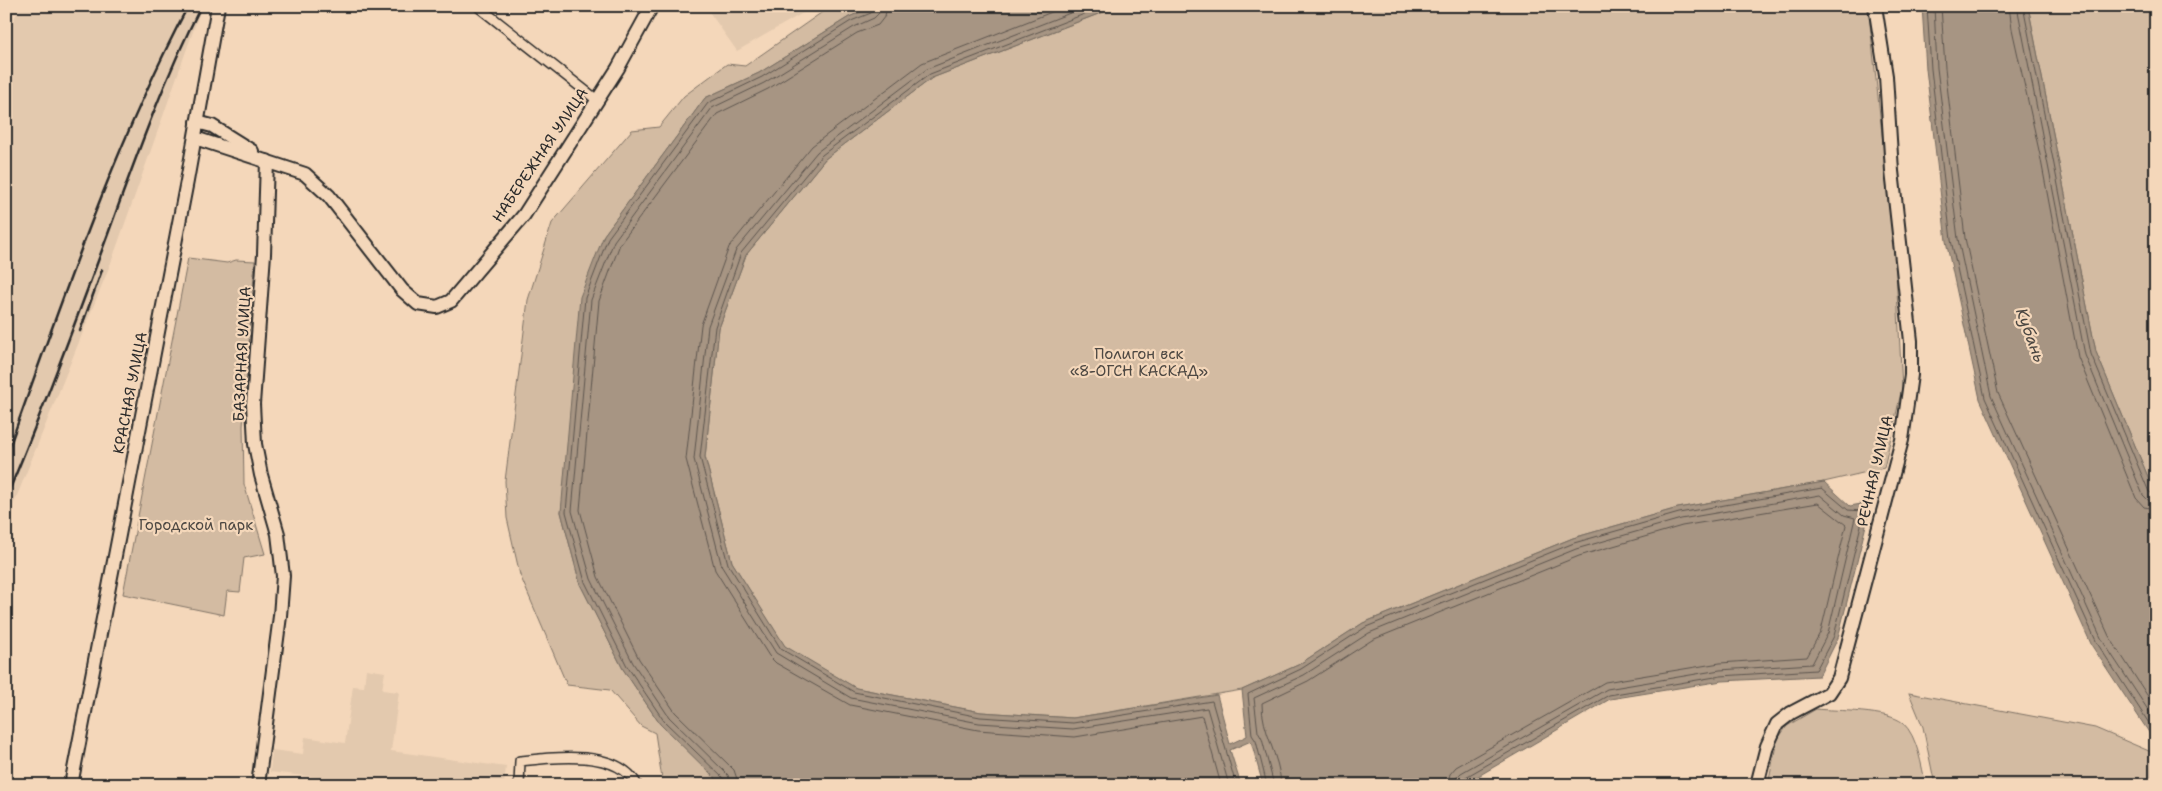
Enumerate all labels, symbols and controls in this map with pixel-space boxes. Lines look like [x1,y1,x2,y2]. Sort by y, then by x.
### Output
street label: НАБЕРЕЖНАЯ УЛИЦА [487,84,593,226]
street label: БАЗАРНАЯ УЛИЦА [228,286,256,422]
water label: Кубань [2011,305,2050,365]
street label: КРАСНАЯ УЛИЦА [108,330,152,456]
park label: Полигон вск «8-ОГСН КАСКАД» [1070,344,1208,381]
street label: РЕЧНАЯ УЛИЦА [1852,413,1898,529]
park label: Городской парк [139,515,253,535]

